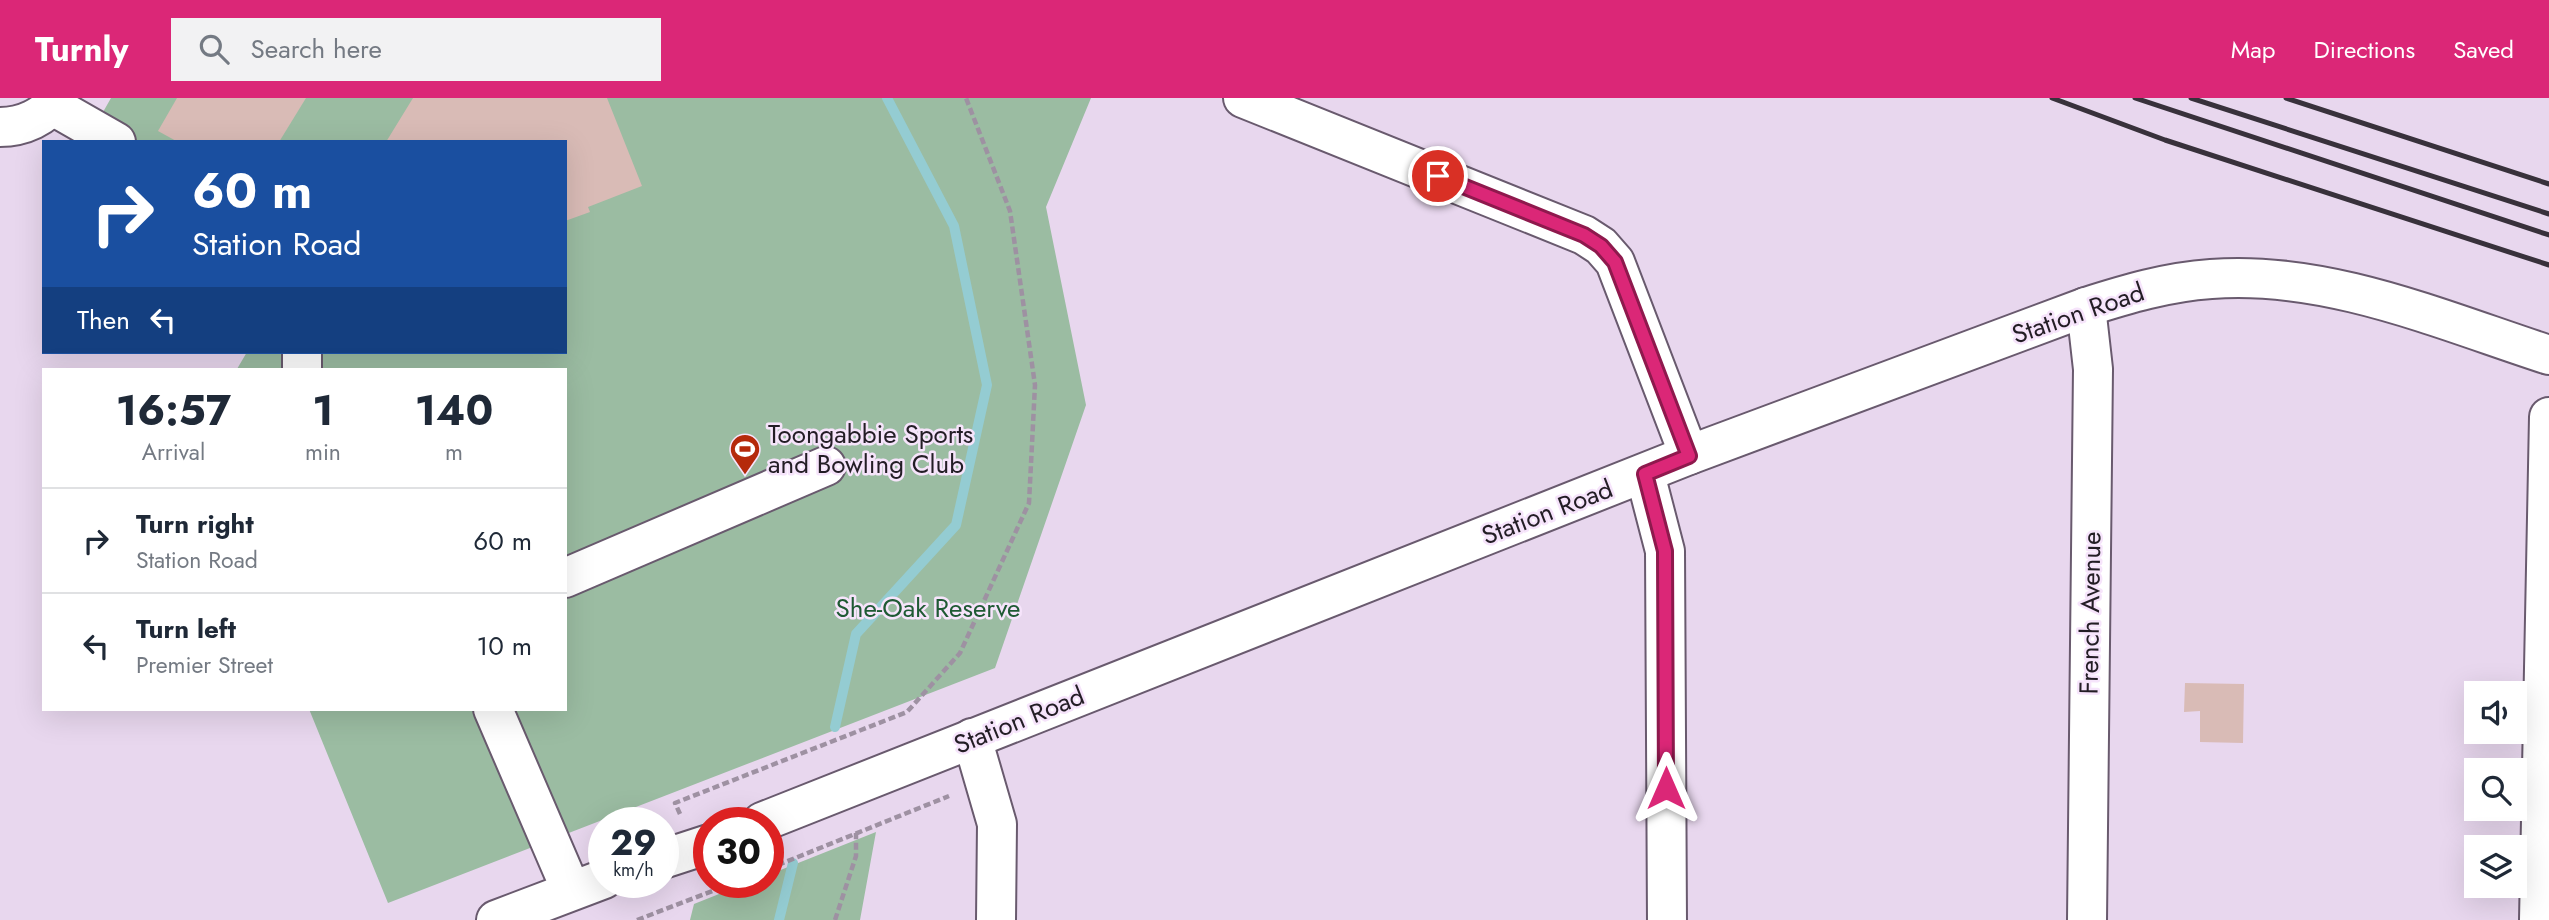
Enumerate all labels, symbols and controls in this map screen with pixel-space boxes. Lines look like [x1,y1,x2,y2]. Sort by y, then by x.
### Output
search box [171,18,661,81]
text: Turnly [35,26,129,73]
icon: search [195,30,233,68]
text: Search here [251,30,382,68]
text: Map [2231,32,2276,67]
text: Directions [2314,32,2415,67]
text: Saved [2453,32,2514,67]
pin [1408,146,1468,206]
text: 60 m [192,156,312,226]
icon: arrive [1419,157,1457,195]
icon: right [77,168,168,259]
text: Station Road [192,221,362,267]
street label: Station Road [2007,273,2149,353]
text: Then [77,301,130,339]
icon: left [144,301,182,339]
text: 16:57 [116,380,231,441]
text: 1 [312,380,334,441]
text: 140 [415,380,493,441]
place label: Toongabbie Sports and Bowling Club [768,415,973,483]
sports icon: Toongabbie Sports and Bowling Club [728,432,762,476]
text: Arrival [142,435,205,469]
text: min [305,435,341,469]
text: m [445,435,463,469]
street label: Station Road [1476,470,1618,554]
text: Turn right [136,505,254,543]
icon: right [77,522,115,560]
text: 60 m [473,522,532,560]
street label: French Avenue [2070,531,2110,695]
text: Station Road [136,543,258,577]
park label: She-Oak Reserve [836,589,1021,627]
text: Turn left [136,610,236,648]
icon: left [77,627,115,665]
text: 10 m [477,627,532,665]
text: Premier Street [136,648,273,682]
street label: Station Road [948,677,1090,763]
map controls [2464,681,2527,898]
button: sound [2464,681,2527,744]
position arrow [1629,751,1703,825]
button: search [2464,758,2527,821]
speed limit sign: 30 [693,807,784,898]
text: 29 [610,818,657,868]
button: layers [2464,835,2527,898]
text: km/h [613,857,654,883]

